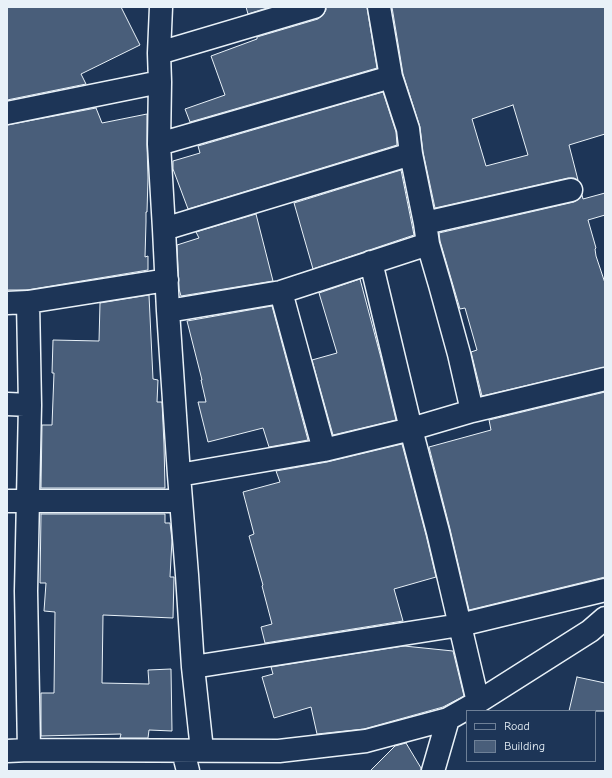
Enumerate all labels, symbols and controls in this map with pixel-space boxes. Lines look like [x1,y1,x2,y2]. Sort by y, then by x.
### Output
legend [466,710,596,762]
text: Road [504,719,530,733]
text: Building [504,739,545,753]

